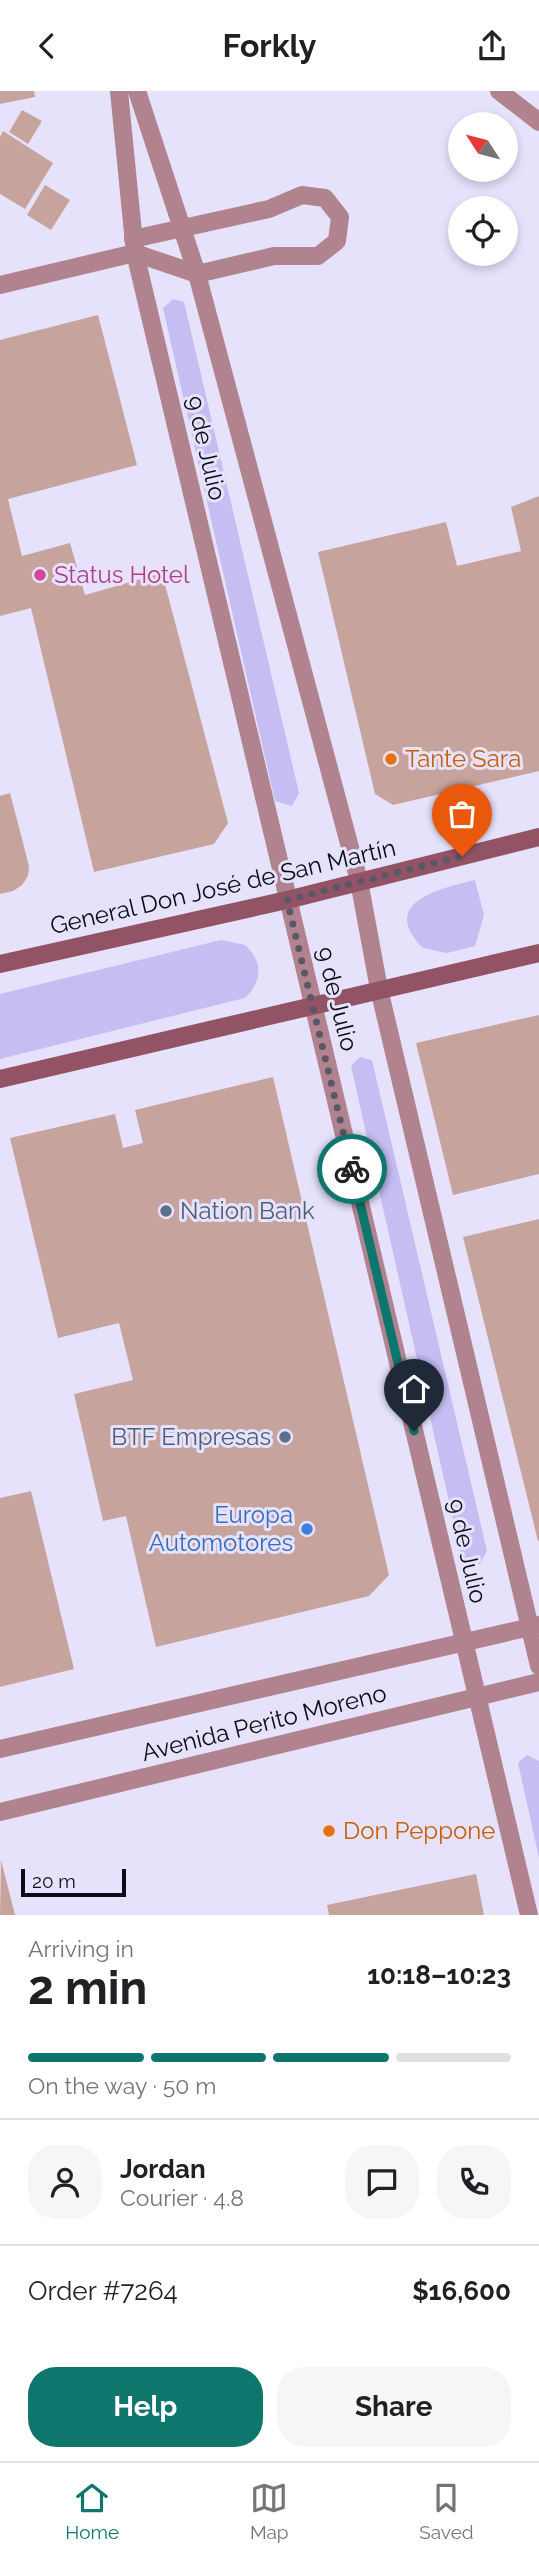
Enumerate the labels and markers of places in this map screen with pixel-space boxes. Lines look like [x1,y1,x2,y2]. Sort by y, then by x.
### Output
place label: Status Hotel [54,560,190,589]
marker: Status Hotel [32,567,48,583]
place label: Tante Sara [405,744,521,773]
marker: Tante Sara [383,751,399,767]
pin [432,784,492,856]
place label: Nation Bank [180,1196,315,1225]
marker: Nation Bank [158,1203,174,1219]
pin [384,1359,444,1431]
place label: BTF Empresas [111,1422,271,1451]
marker: BTF Empresas [277,1429,293,1445]
place label: Europa Automotores [149,1500,293,1557]
marker: Europa Automotores [299,1521,315,1537]
place label: Don Peppone [343,1816,495,1845]
marker: Don Peppone [321,1823,337,1839]

